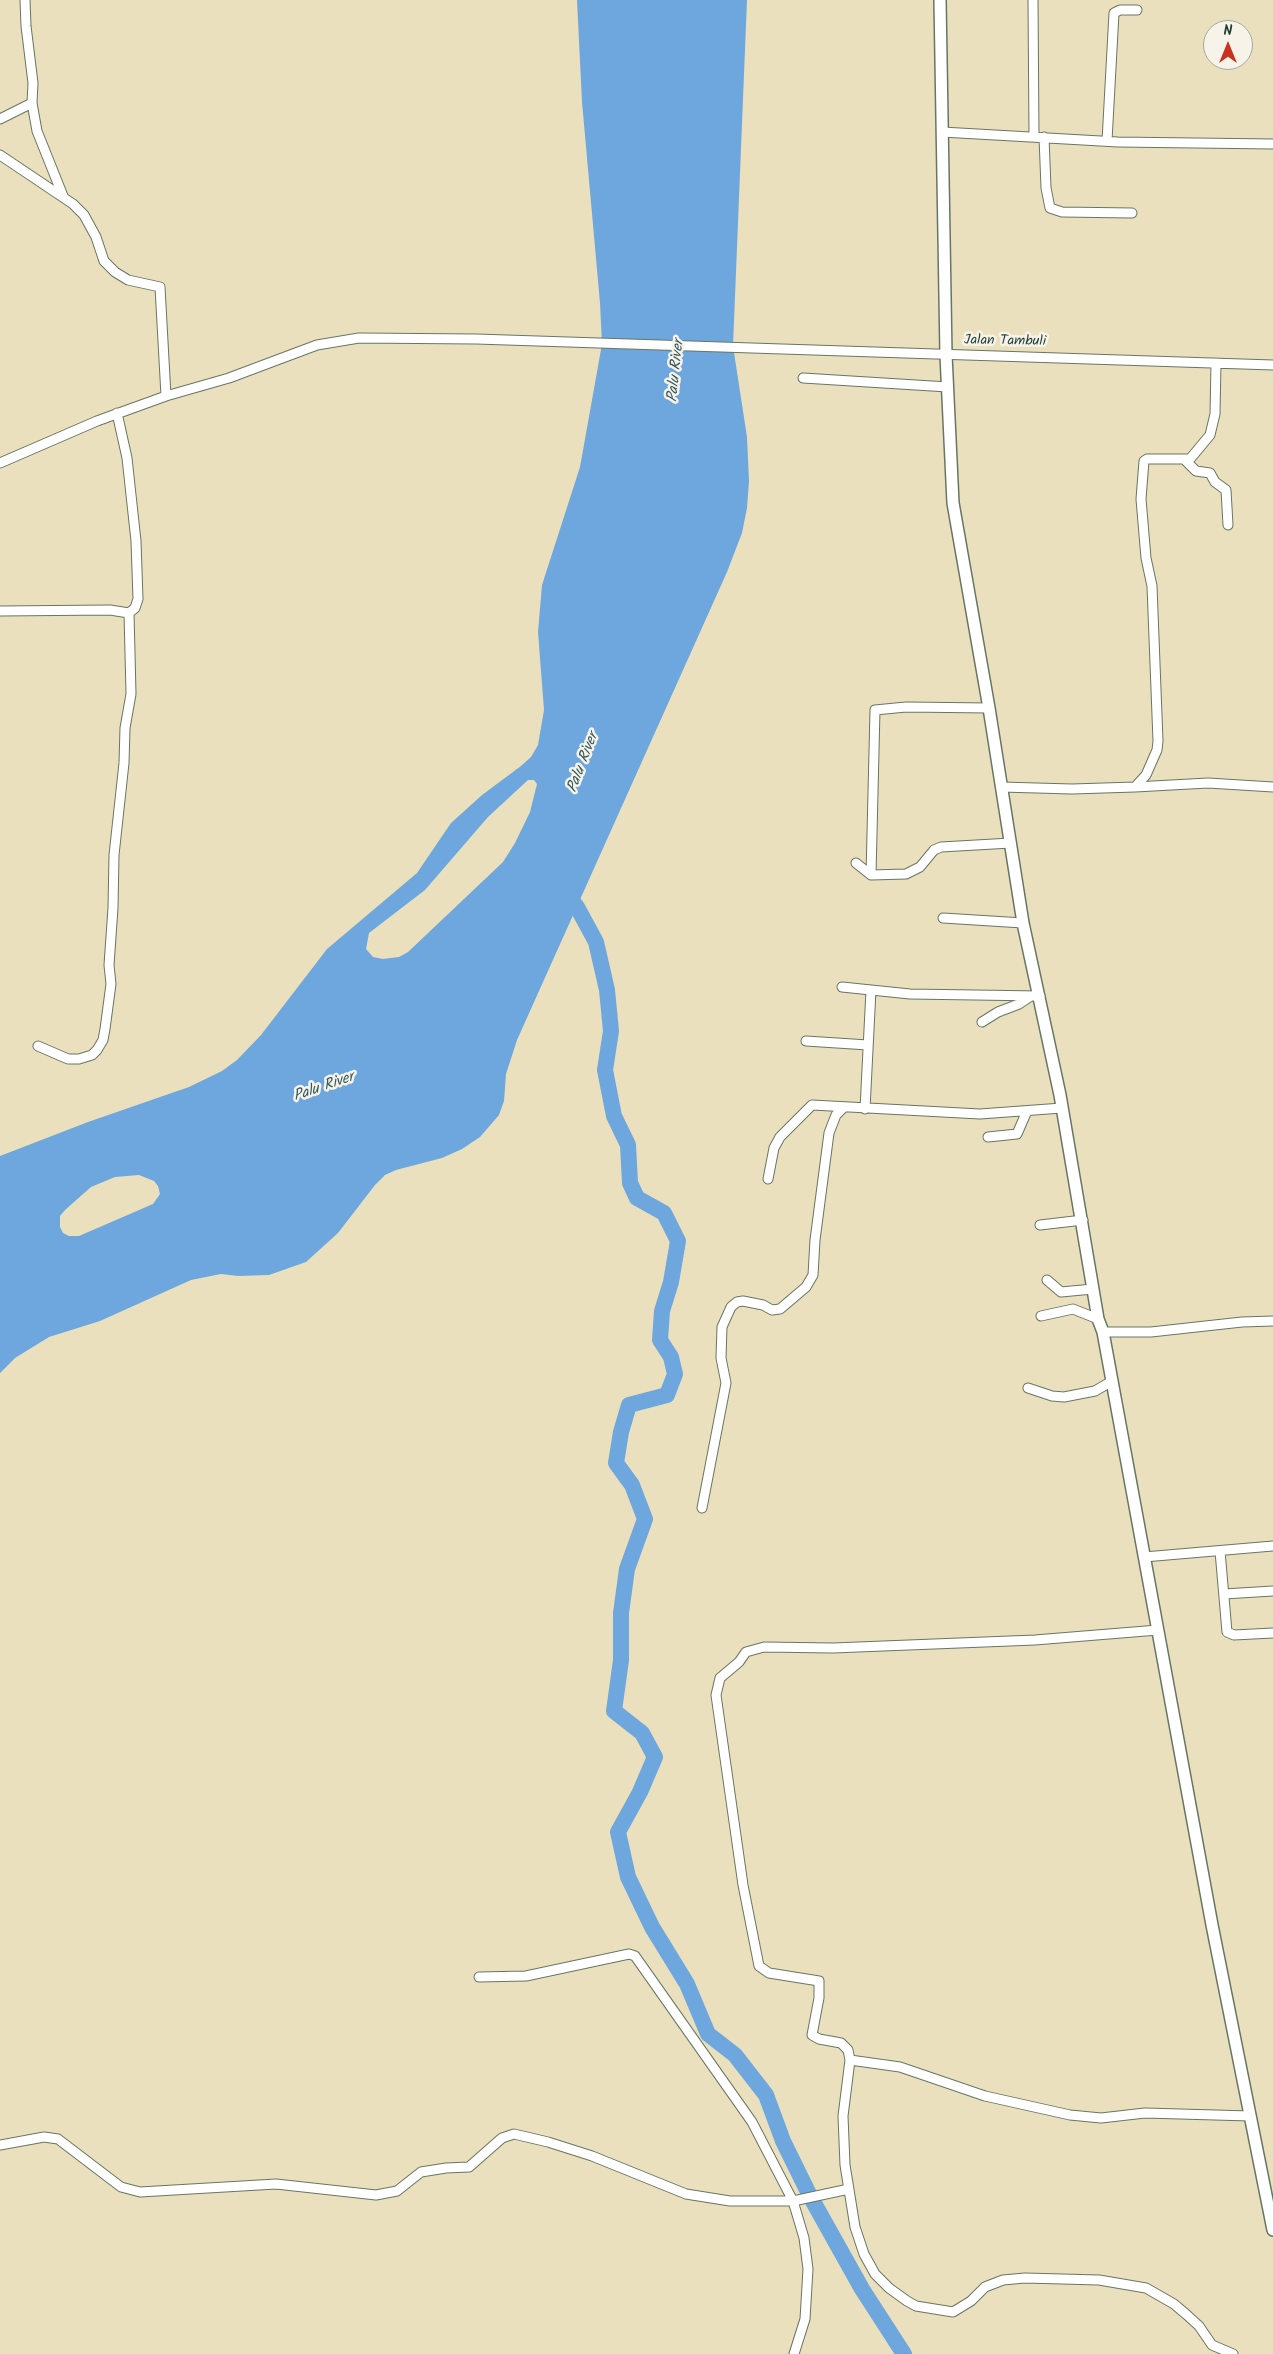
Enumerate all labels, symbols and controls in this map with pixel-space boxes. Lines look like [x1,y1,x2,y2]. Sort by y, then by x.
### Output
north arrow [1203,20,1253,70]
text: N [1224,20,1232,42]
street label: Jalan Tambuli [964,333,1046,351]
water label: Palu River [665,339,689,403]
water label: Palu River [564,731,604,795]
water label: Palu River [292,1069,356,1107]

